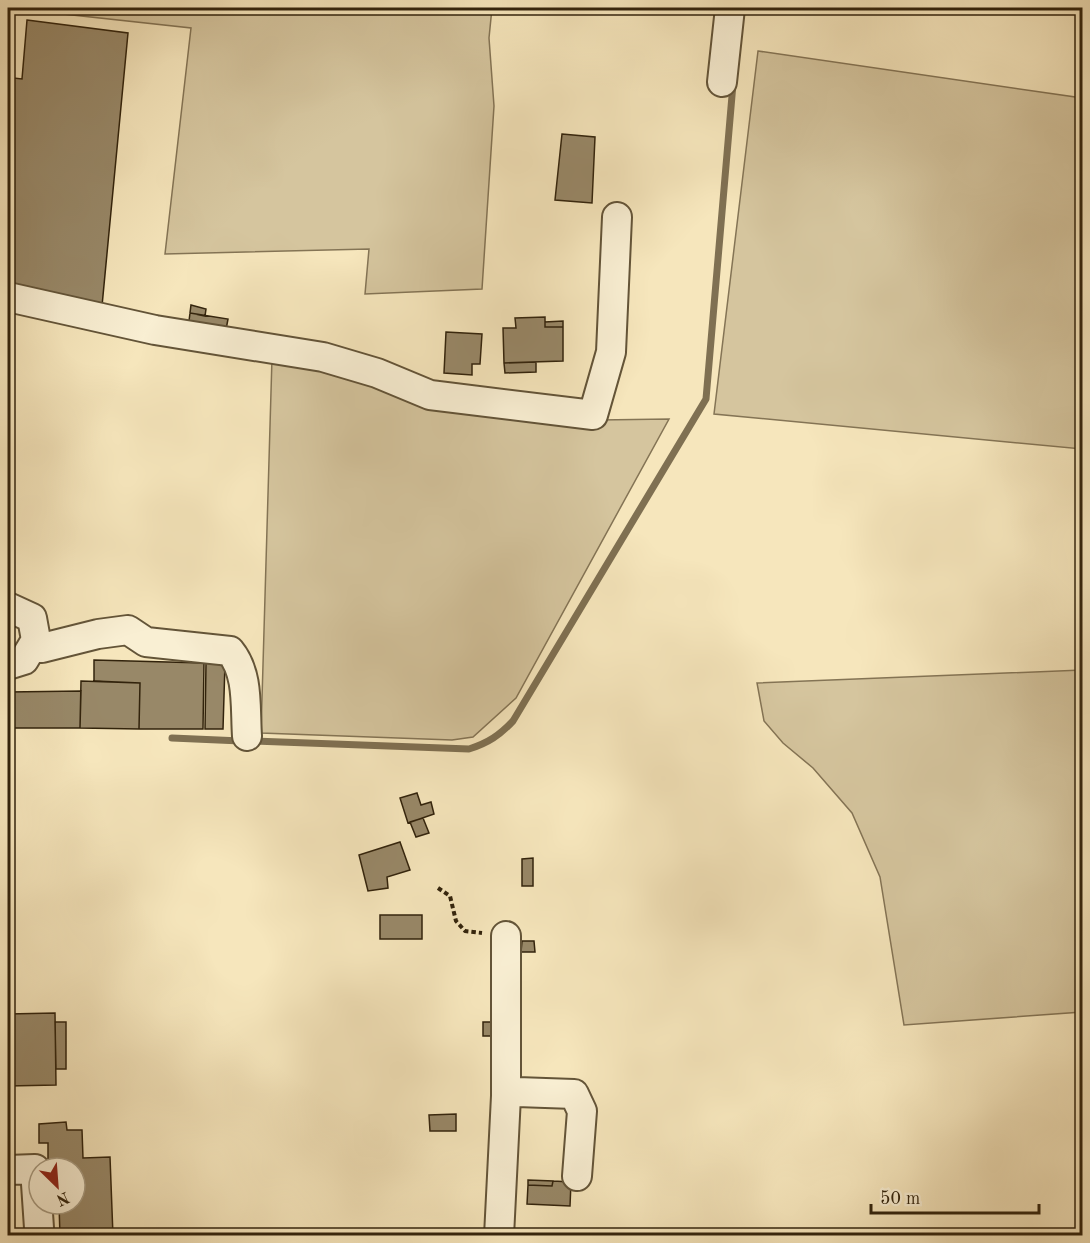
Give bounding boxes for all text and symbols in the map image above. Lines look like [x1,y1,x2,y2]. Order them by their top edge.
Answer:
north arrow [27,1156,87,1216]
scale bar [871,1177,1039,1215]
text: N [53,1188,71,1208]
text: 50 m [880,1190,920,1208]

